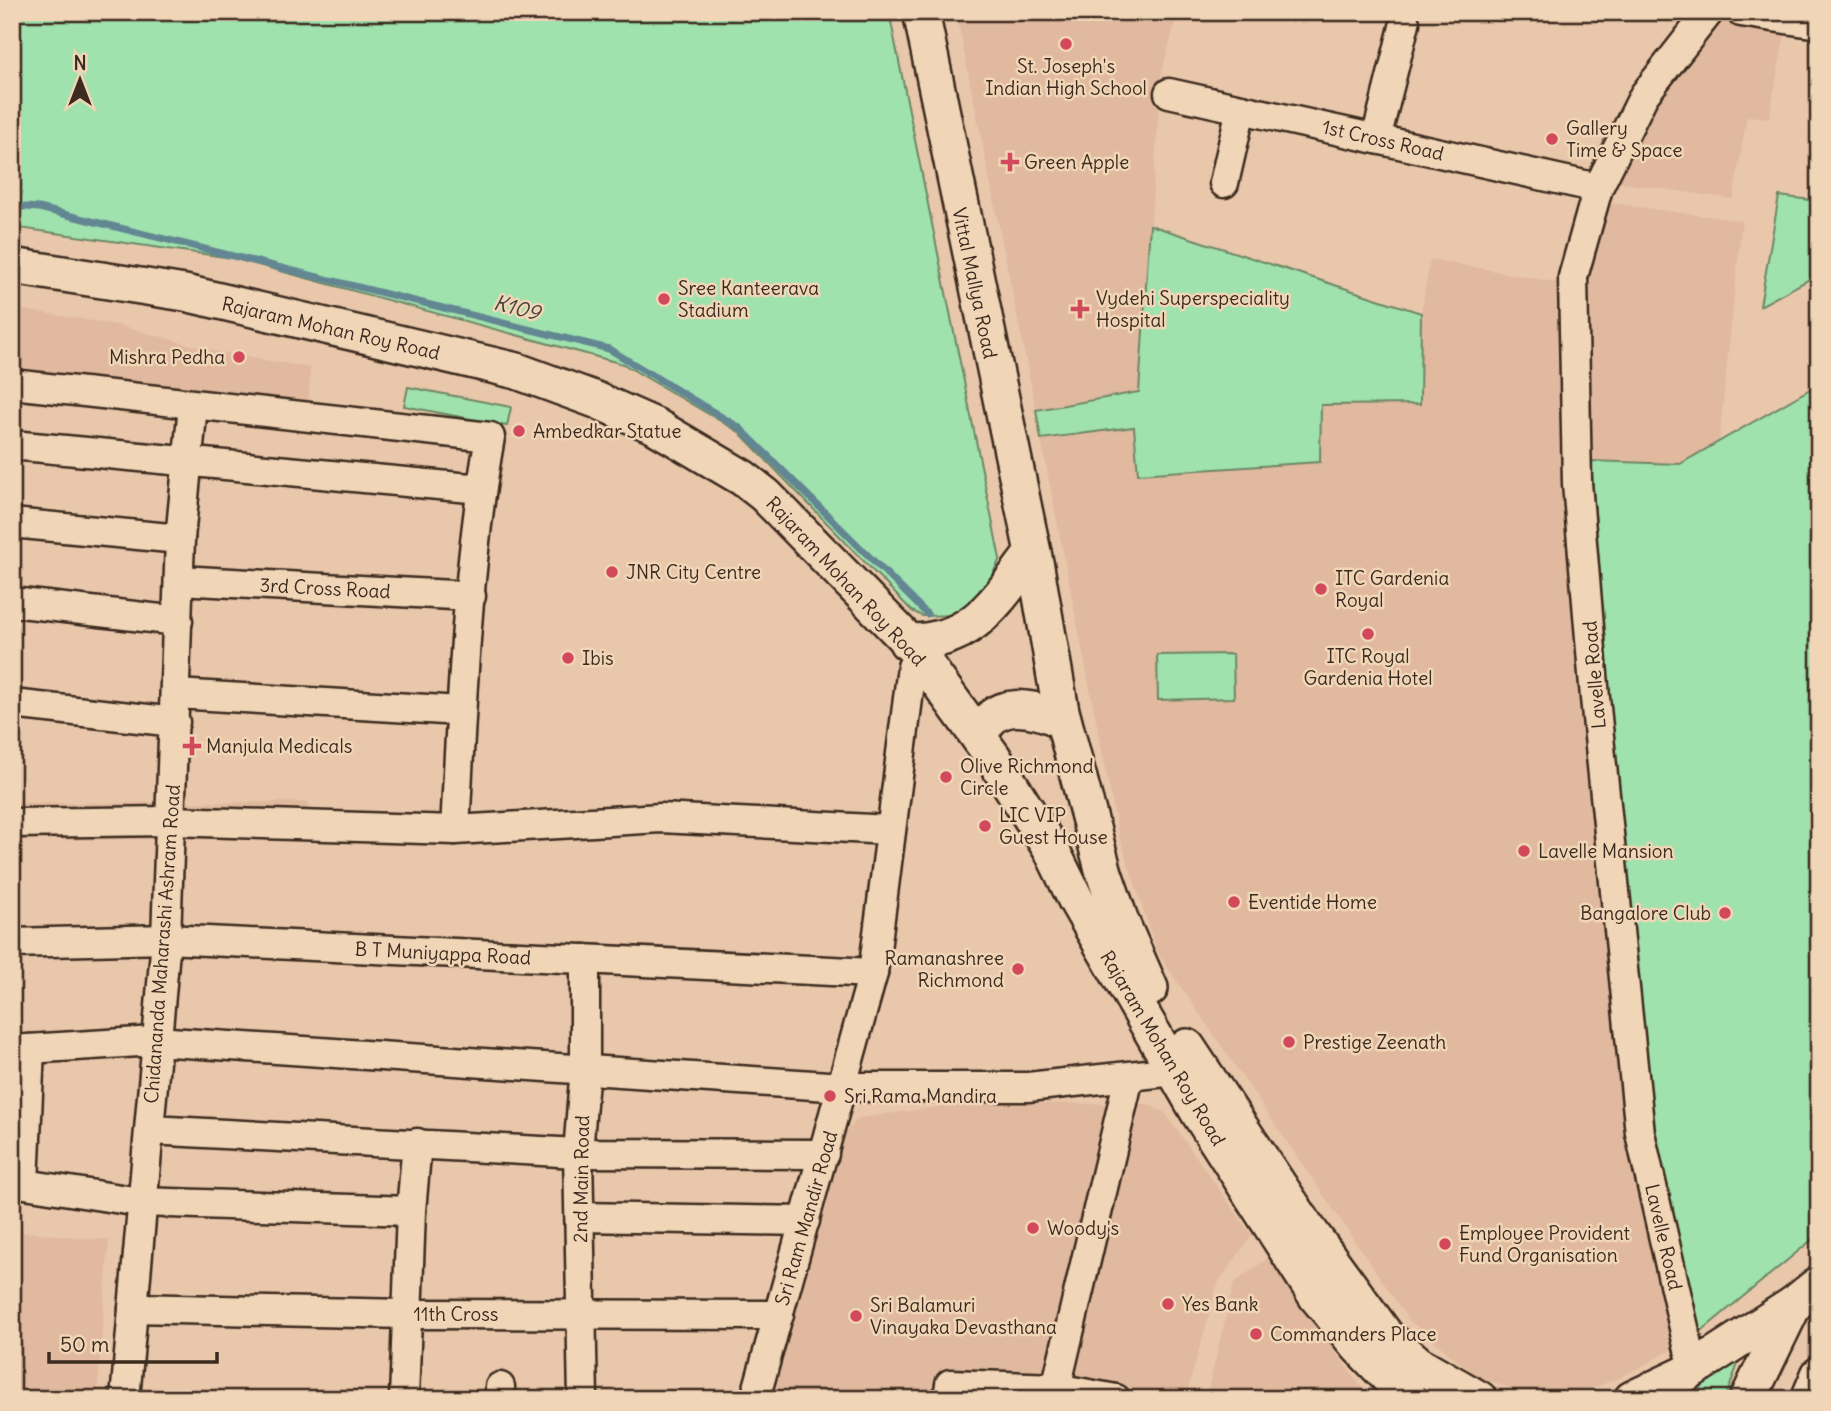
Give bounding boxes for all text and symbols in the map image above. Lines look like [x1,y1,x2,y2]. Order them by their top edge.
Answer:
marker: St. Joseph's Indian High School [1058,36,1074,52]
north arrow [46,46,116,116]
text: N [73,51,87,75]
place label: St. Joseph's Indian High School [985,54,1147,100]
street label: 1st Cross Road [1320,114,1446,166]
place label: Gallery Time & Space [1566,116,1682,162]
marker: Gallery Time & Space [1544,131,1560,147]
place label: Green Apple [1024,150,1129,174]
marker: Green Apple [1002,154,1018,170]
street label: Vittal Mallya Road [947,205,1003,361]
place label: Sree Kanteerava Stadium [678,276,819,322]
place label: Vydehi Superspeciality Hospital [1096,286,1290,332]
water label: K109 [491,289,545,327]
street label: Rajaram Mohan Roy Road [220,291,442,365]
marker: Sree Kanteerava Stadium [656,291,672,307]
marker: Vydehi Superspeciality Hospital [1070,299,1090,319]
place label: Mishra Pedha [109,345,225,369]
marker: Mishra Pedha [231,349,247,365]
place label: Ambedkar Statue [533,419,682,443]
marker: Ambedkar Statue [511,423,527,439]
street label: Rajaram Mohan Roy Road [761,491,931,671]
place label: JNR City Centre [626,560,761,584]
marker: JNR City Centre [604,564,620,580]
place label: ITC Gardenia Royal [1335,566,1449,612]
street label: 3rd Cross Road [259,573,391,603]
marker: ITC Gardenia Royal [1313,581,1329,597]
street label: Lavelle Road [1577,620,1611,730]
marker: ITC Royal Gardenia Hotel [1360,626,1376,642]
place label: ITC Royal Gardenia Hotel [1304,644,1432,690]
place label: Ibis [582,646,614,670]
marker: Ibis [560,650,576,666]
place label: Manjula Medicals [206,734,352,758]
marker: Manjula Medicals [184,738,200,754]
place label: Olive Richmond Circle [960,754,1094,800]
marker: Olive Richmond Circle [938,769,954,785]
street label: Chidananda Maharashi Ashram Road [139,784,185,1104]
place label: LIC VIP Guest House [999,803,1108,849]
marker: LIC VIP Guest House [977,818,993,834]
place label: Lavelle Mansion [1538,839,1674,863]
marker: Lavelle Mansion [1516,843,1532,859]
place label: Eventide Home [1248,890,1377,914]
marker: Eventide Home [1226,894,1242,910]
place label: Bangalore Club [1580,901,1711,925]
marker: Bangalore Club [1717,905,1733,921]
street label: B T Muniyappa Road [354,936,532,970]
place label: Ramanashree Richmond [885,946,1004,992]
street label: Rajaram Mohan Roy Road [1095,946,1231,1150]
marker: Ramanashree Richmond [1010,961,1026,977]
place label: Prestige Zeenath [1303,1030,1446,1054]
marker: Prestige Zeenath [1281,1034,1297,1050]
place label: Sri Rama Mandira [844,1084,997,1108]
marker: Sri Rama Mandira [822,1088,838,1104]
street label: 2nd Main Road [568,1115,594,1243]
street label: Sri Ram Mandir Road [770,1128,842,1308]
street label: Lavelle Road [1640,1182,1688,1292]
place label: Woody's [1047,1216,1119,1240]
marker: Woody's [1025,1220,1041,1236]
place label: Employee Provident Fund Organisation [1459,1221,1630,1267]
marker: Employee Provident Fund Organisation [1437,1236,1453,1252]
place label: Yes Bank [1182,1292,1259,1316]
place label: Sri Balamuri Vinayaka Devasthana [870,1293,1057,1339]
marker: Yes Bank [1160,1296,1176,1312]
street label: 11th Cross [414,1302,498,1326]
marker: Sri Balamuri Vinayaka Devasthana [848,1308,864,1324]
scale bar [49,1320,217,1364]
place label: Commanders Place [1270,1322,1436,1346]
marker: Commanders Place [1248,1326,1264,1342]
text: 50 m [60,1331,109,1358]

